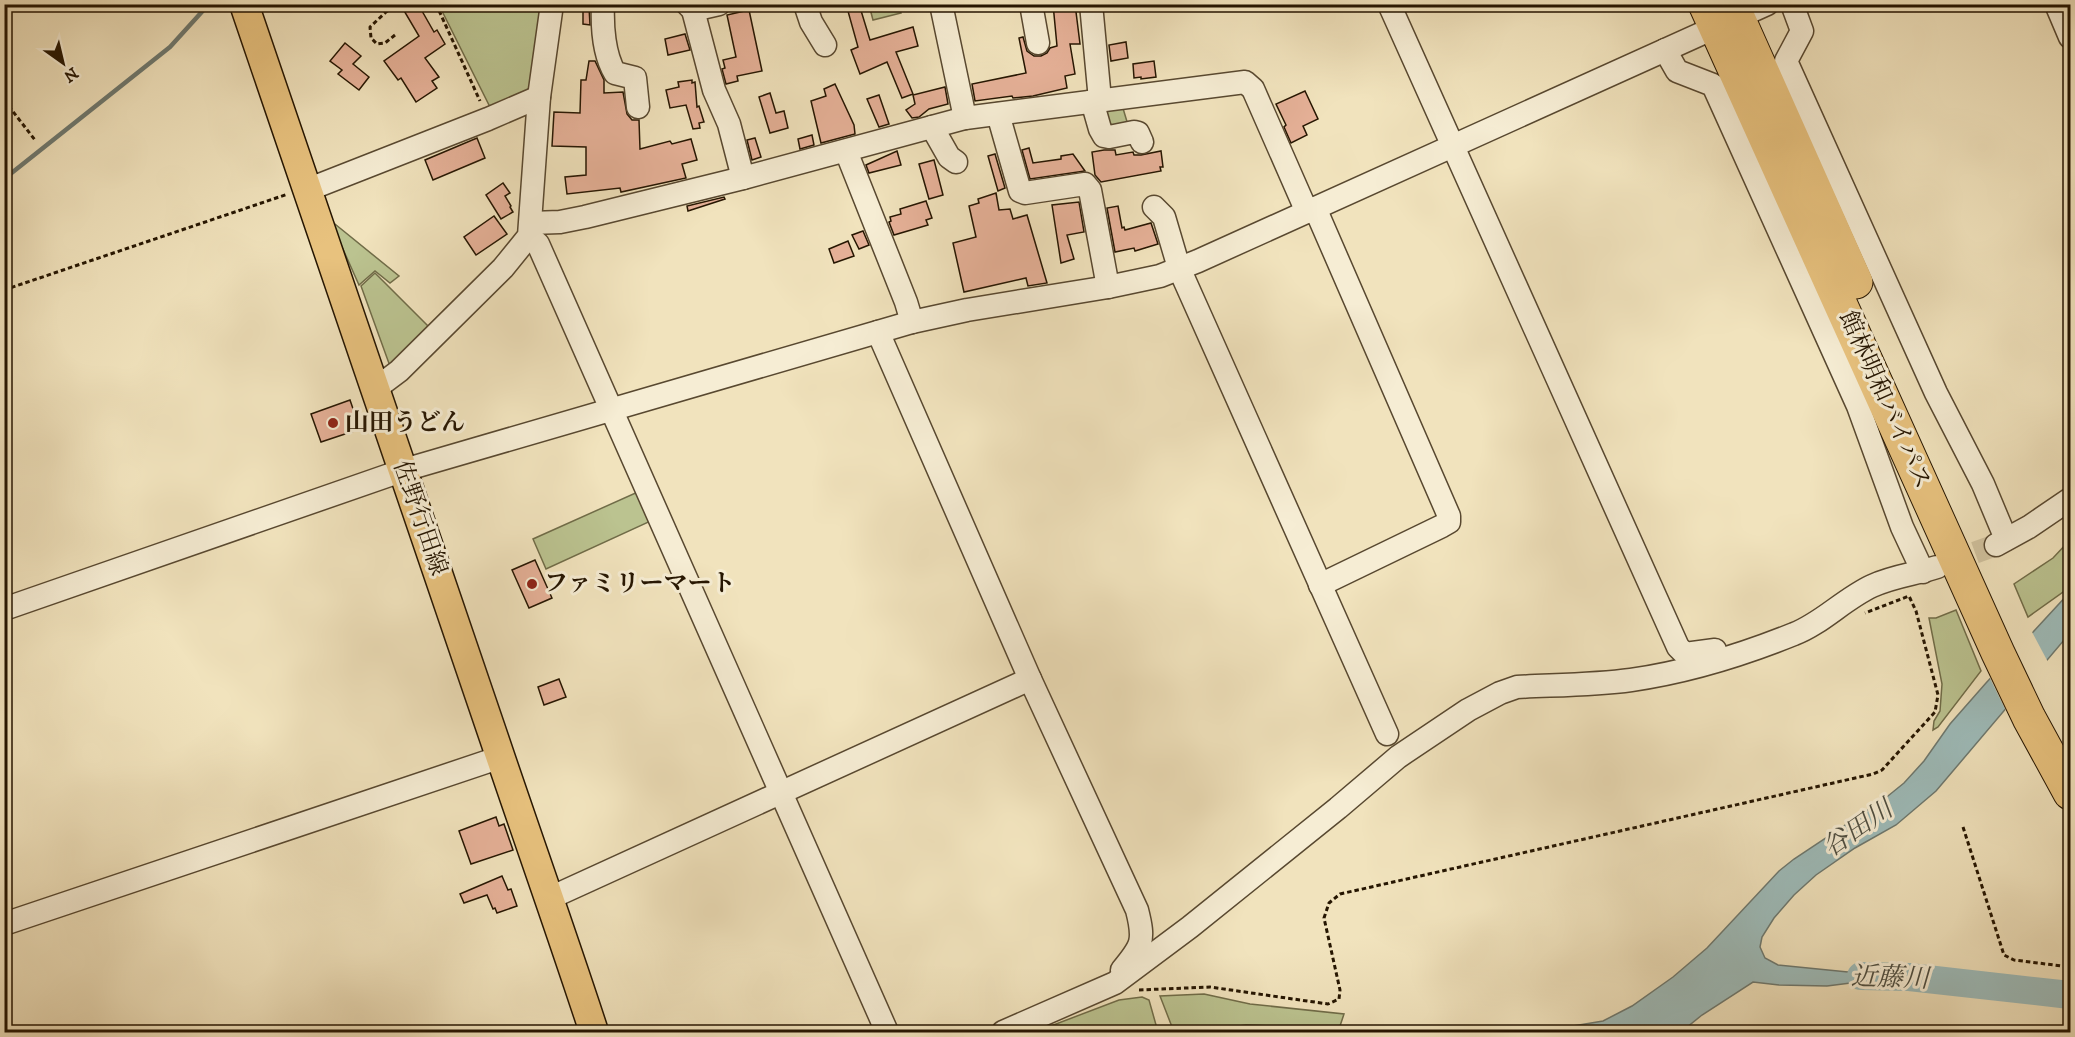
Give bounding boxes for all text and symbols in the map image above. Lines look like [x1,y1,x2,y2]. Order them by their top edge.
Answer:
north arrow [33,33,93,93]
text: N [60,63,82,87]
street label: 館林明和バイパス [1832,306,1938,494]
place label: 山田うどん [345,408,465,438]
marker: 山田うどん [326,416,340,430]
street label: 佐野行田線 [386,456,454,580]
place label: ファミリーマート [544,569,736,599]
marker: ファミリーマート [525,577,539,591]
water label: 谷田川 [1817,791,1902,865]
water label: 近藤川 [1850,960,1933,996]

